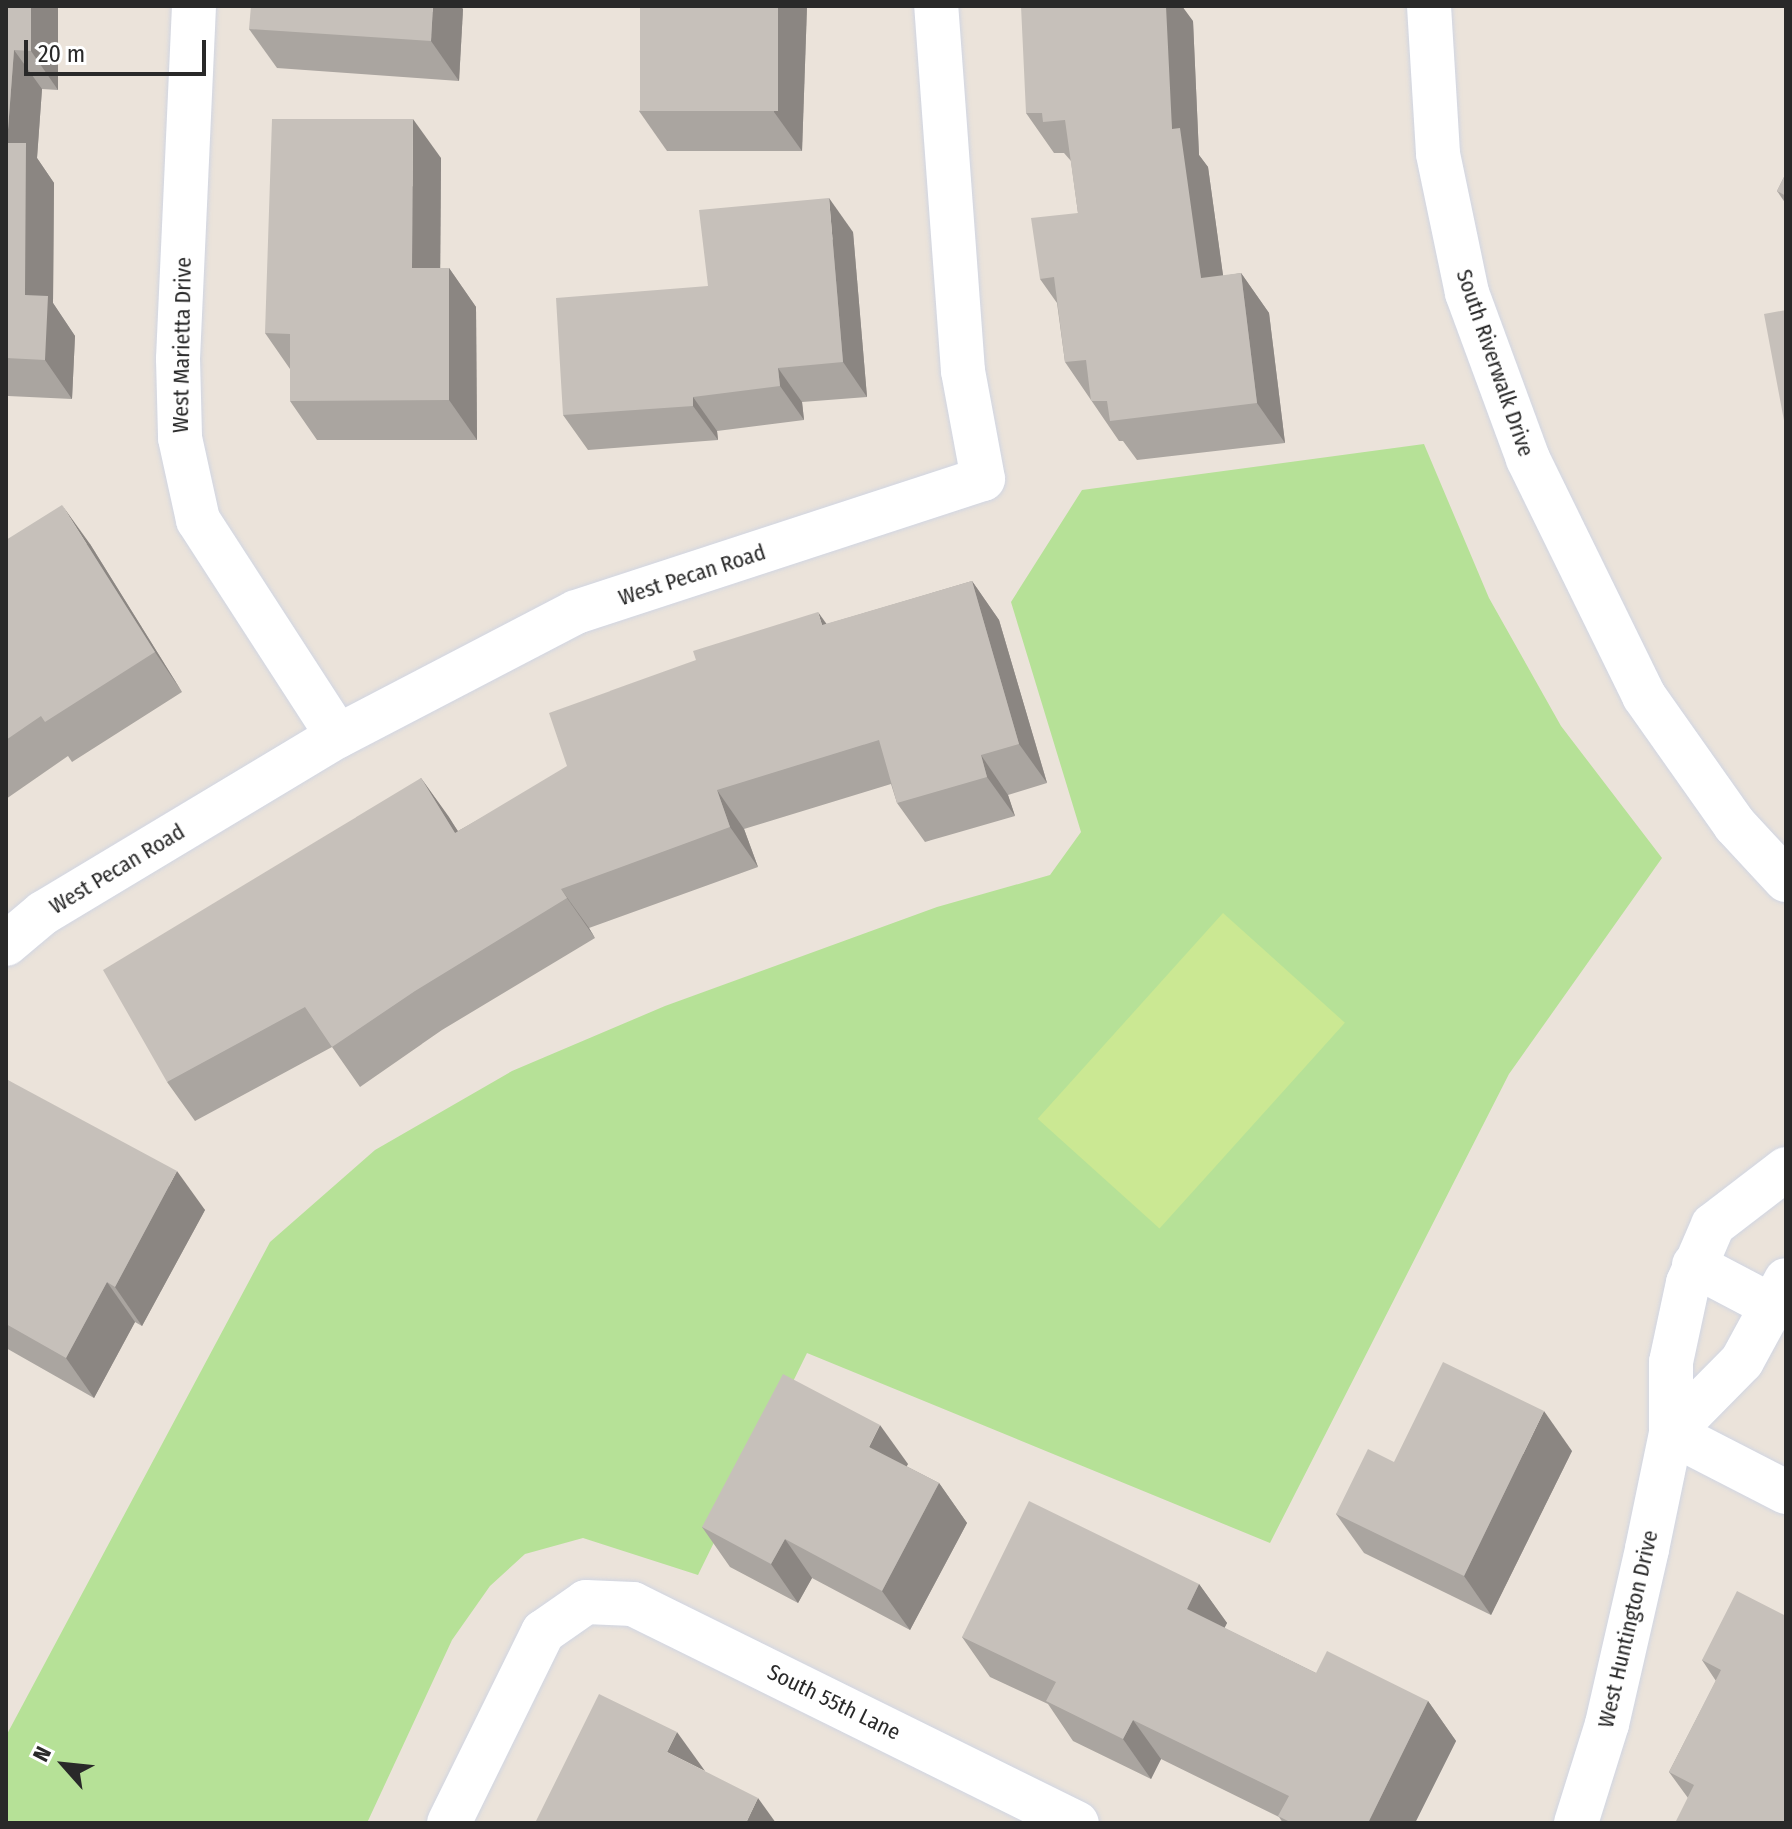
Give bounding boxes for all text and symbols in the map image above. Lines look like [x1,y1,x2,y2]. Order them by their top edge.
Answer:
scale bar [28,24,210,74]
text: 20 m [38,40,85,68]
street label: West Marietta Drive [167,257,197,433]
street label: South Riverwalk Drive [1451,266,1539,460]
street label: West Pecan Road [615,539,769,611]
street label: West Pecan Road [45,818,189,920]
street label: West Huntington Drive [1592,1528,1664,1730]
street label: South 55th Lane [763,1658,905,1746]
north arrow [24,1725,104,1805]
text: N [27,1742,57,1766]

